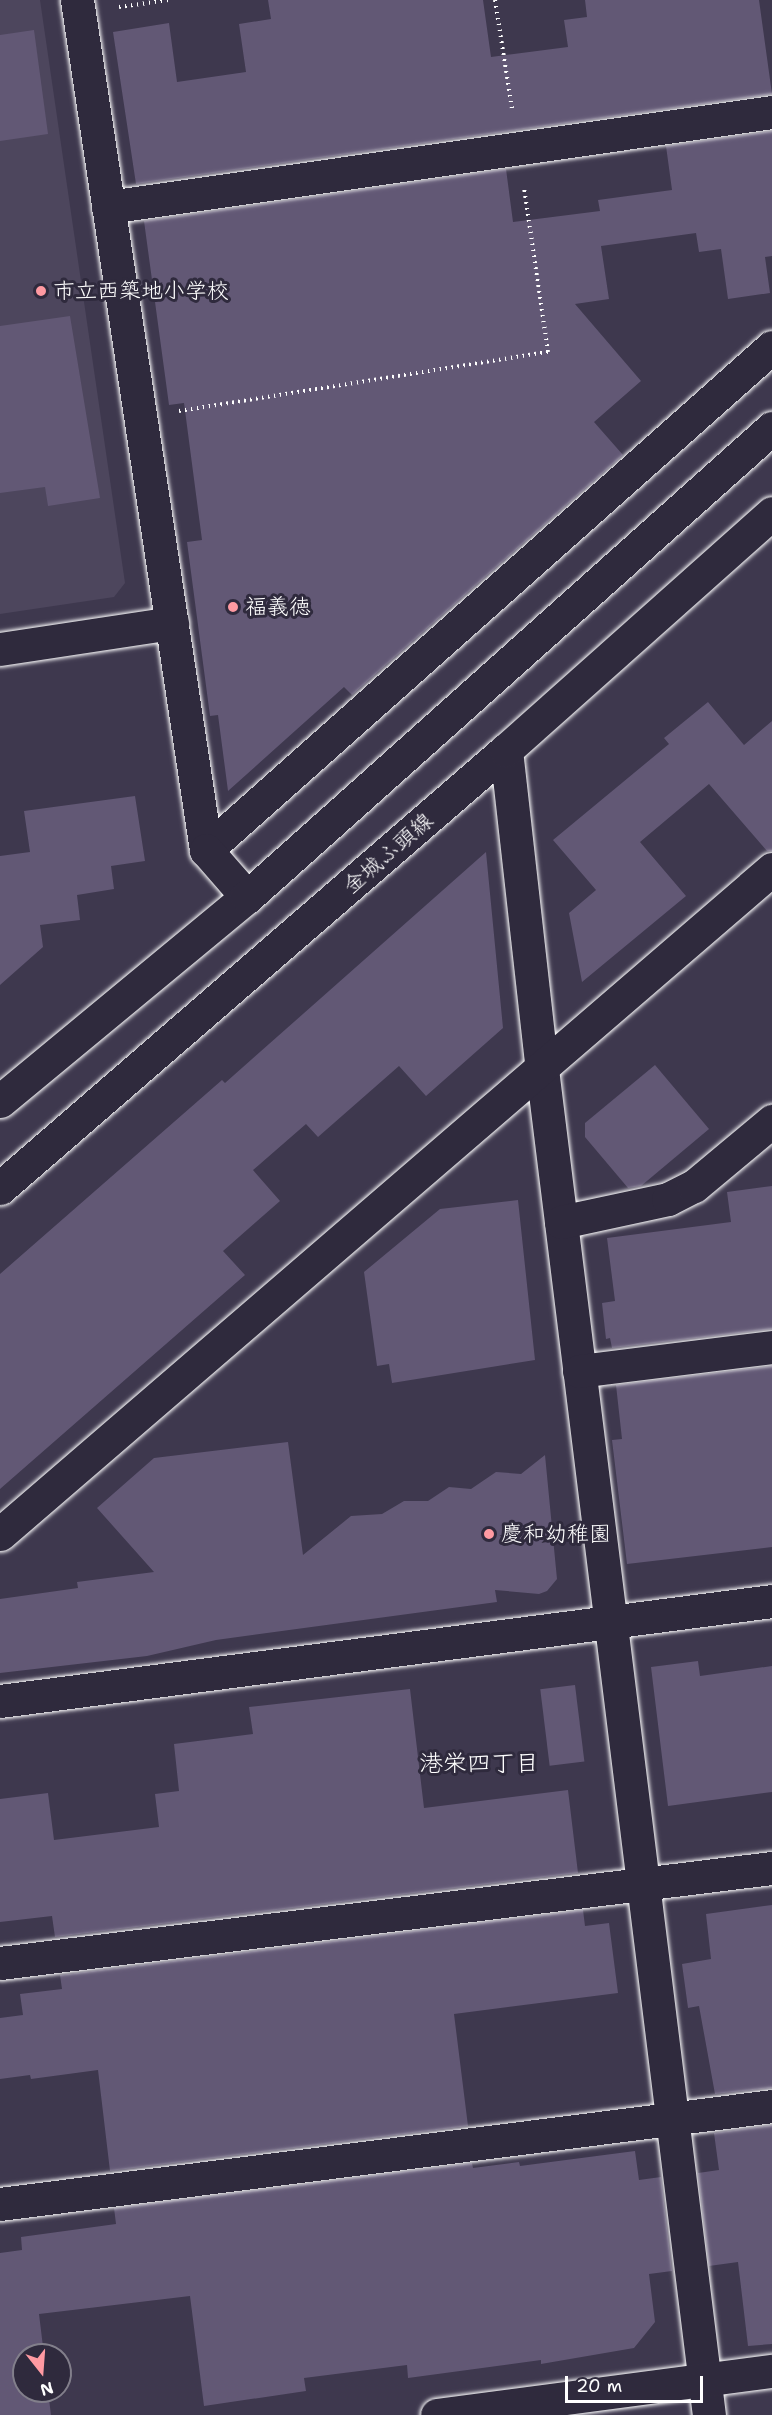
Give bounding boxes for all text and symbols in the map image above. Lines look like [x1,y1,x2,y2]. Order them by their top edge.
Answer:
place label: 市立西築地小学校 [53,278,229,304]
marker: 市立西築地小学校 [34,284,48,298]
place label: 福義徳 [245,594,311,620]
marker: 福義徳 [226,600,240,614]
street label: 金城ふ頭線 [338,807,438,899]
place label: 慶和幼稚園 [501,1521,611,1547]
marker: 慶和幼稚園 [482,1527,496,1541]
district label: 港栄四丁目 [419,1750,539,1778]
north arrow [12,2343,72,2403]
scale bar [568,2364,706,2402]
text: 20 m [576,2374,622,2398]
text: N [38,2377,56,2401]

